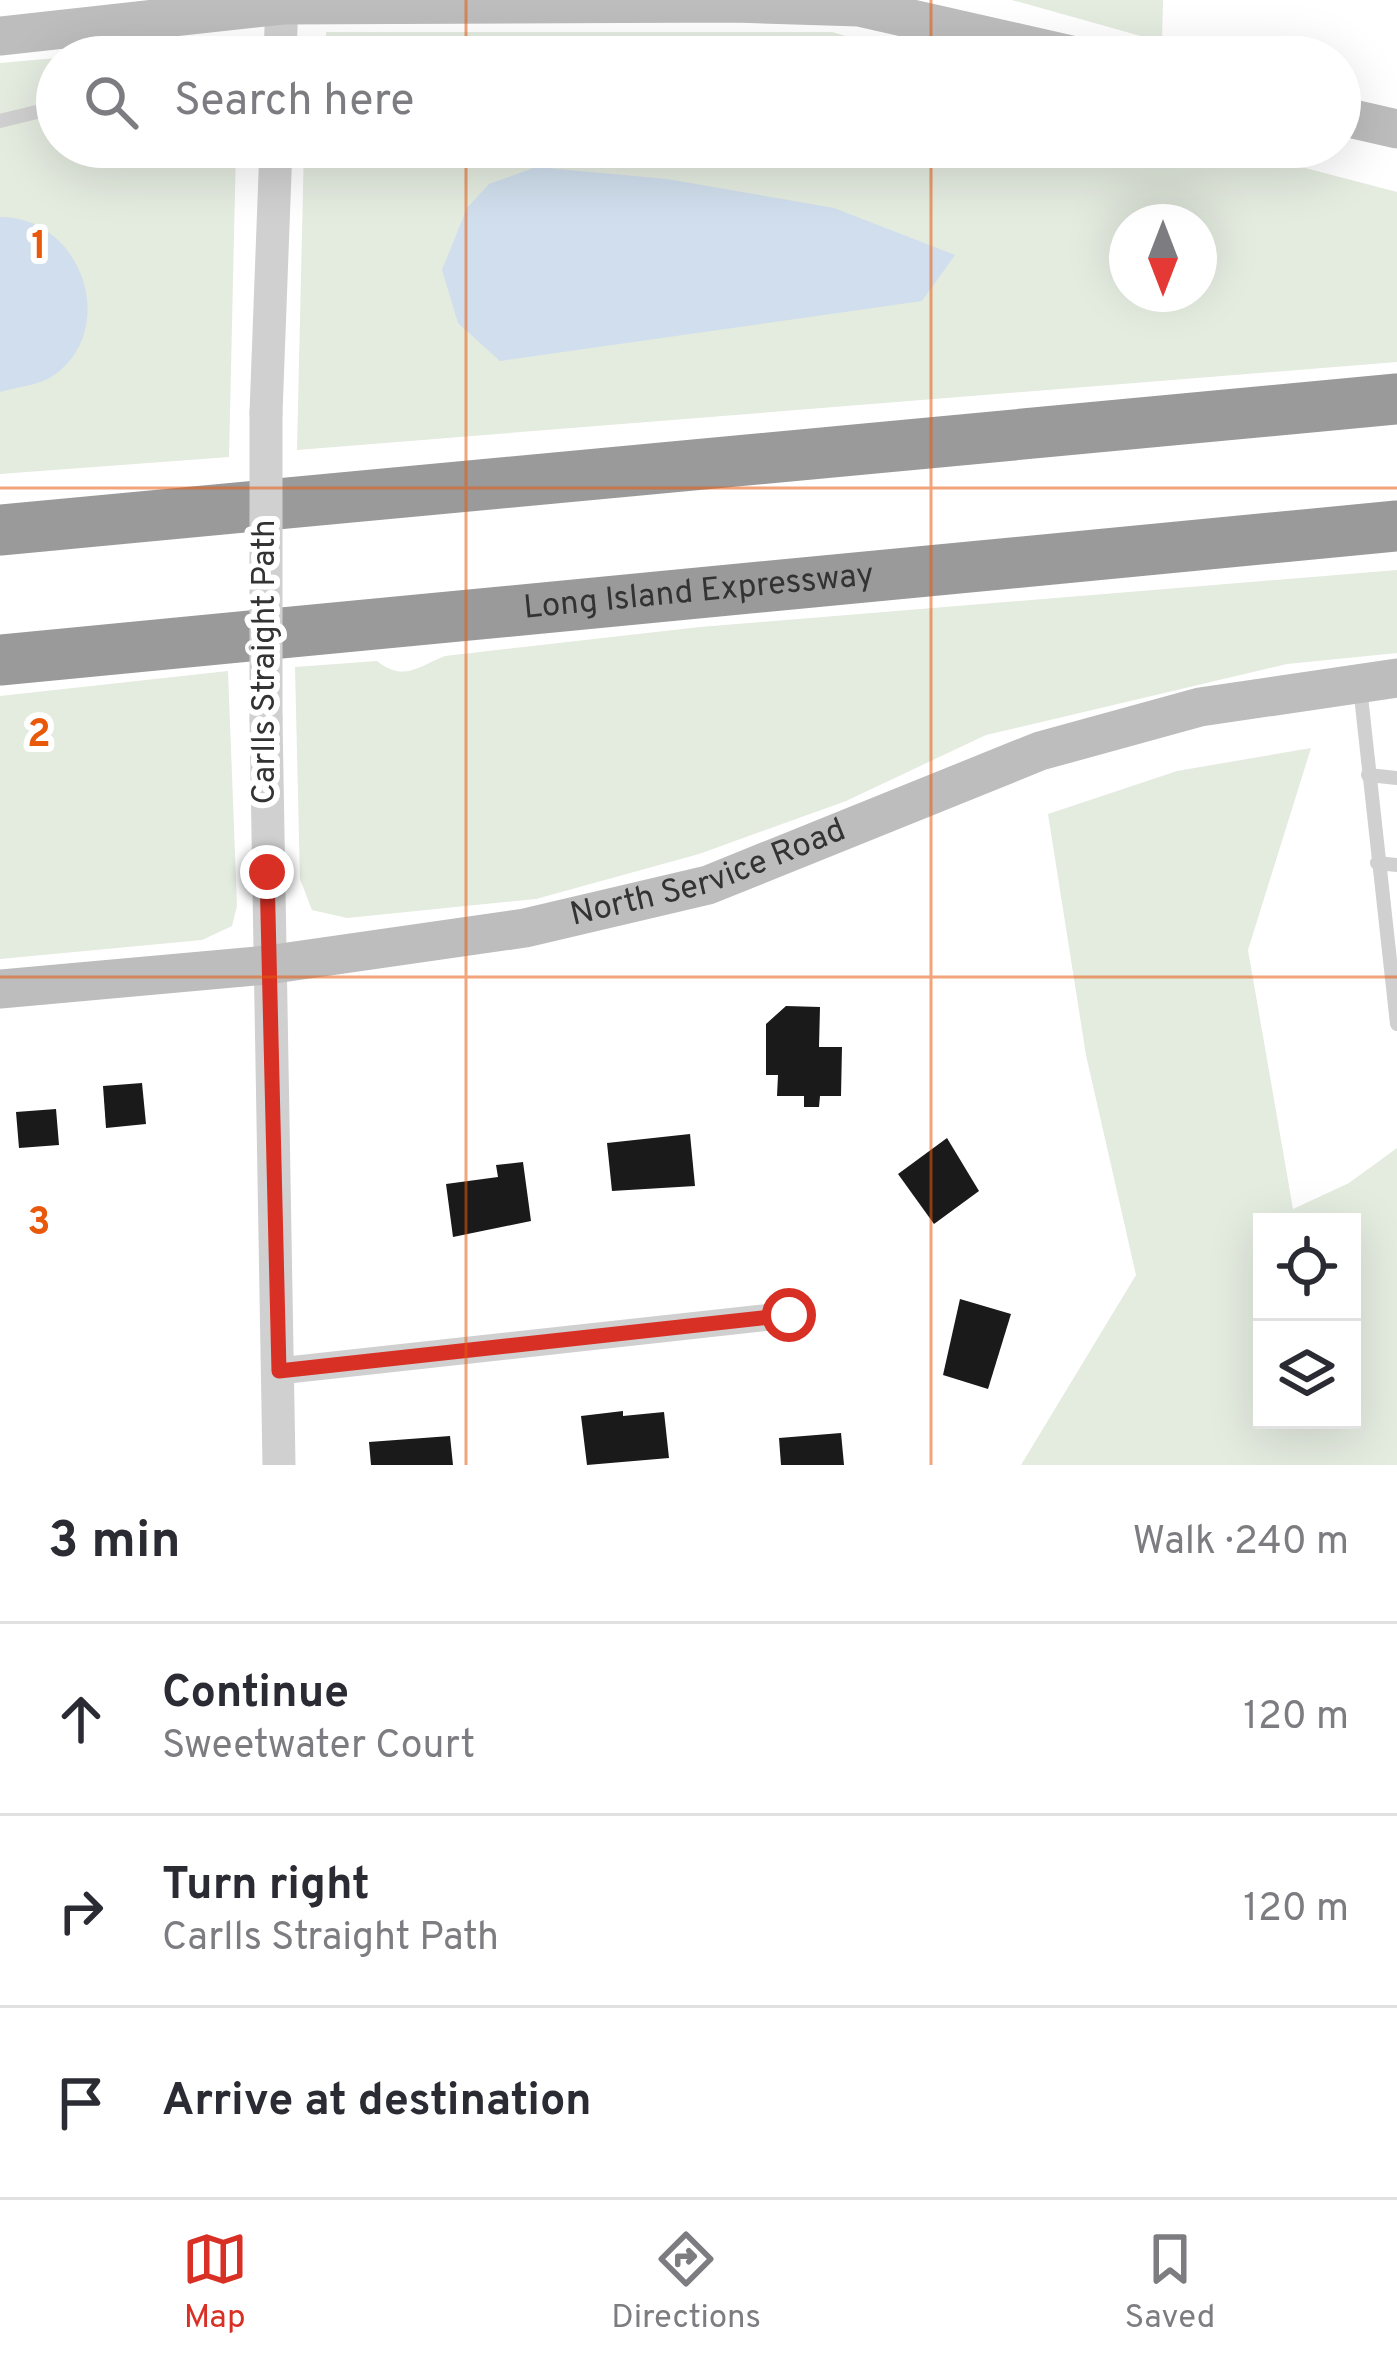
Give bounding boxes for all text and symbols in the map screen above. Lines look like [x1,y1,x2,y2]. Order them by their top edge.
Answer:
search box [36,36,1361,168]
icon: search [78,69,144,135]
text: Search here [174,74,414,131]
north arrow [1109,204,1217,312]
text: 1 [31,224,47,273]
street label: Carlls Straight Path [245,519,287,805]
street label: Long Island Expressway [522,555,876,631]
text: 2 [27,712,51,761]
street label: North Service Road [566,810,852,938]
route end [240,845,294,899]
text: 3 [27,1200,51,1249]
map controls [1253,1213,1361,1429]
button: locate [1253,1213,1361,1321]
route start [762,1288,816,1342]
button: layers [1253,1321,1361,1429]
text: 3 min [48,1511,181,1576]
text: Walk · 240 m [1133,1519,1349,1568]
text: Continue [162,1666,349,1723]
icon: ahead [48,1686,114,1752]
text: 120 m [1243,1694,1349,1743]
text: Sweetwater Court [162,1723,475,1772]
text: Turn right [162,1858,370,1915]
icon: right [48,1878,114,1944]
text: 120 m [1243,1886,1349,1935]
text: Carlls Straight Path [162,1915,499,1964]
icon: arrive [48,2070,114,2136]
text: Arrive at destination [162,2074,592,2131]
tab: Map [182,2226,248,2340]
tab: Directions [611,2226,761,2340]
tab: Saved [1125,2226,1215,2340]

